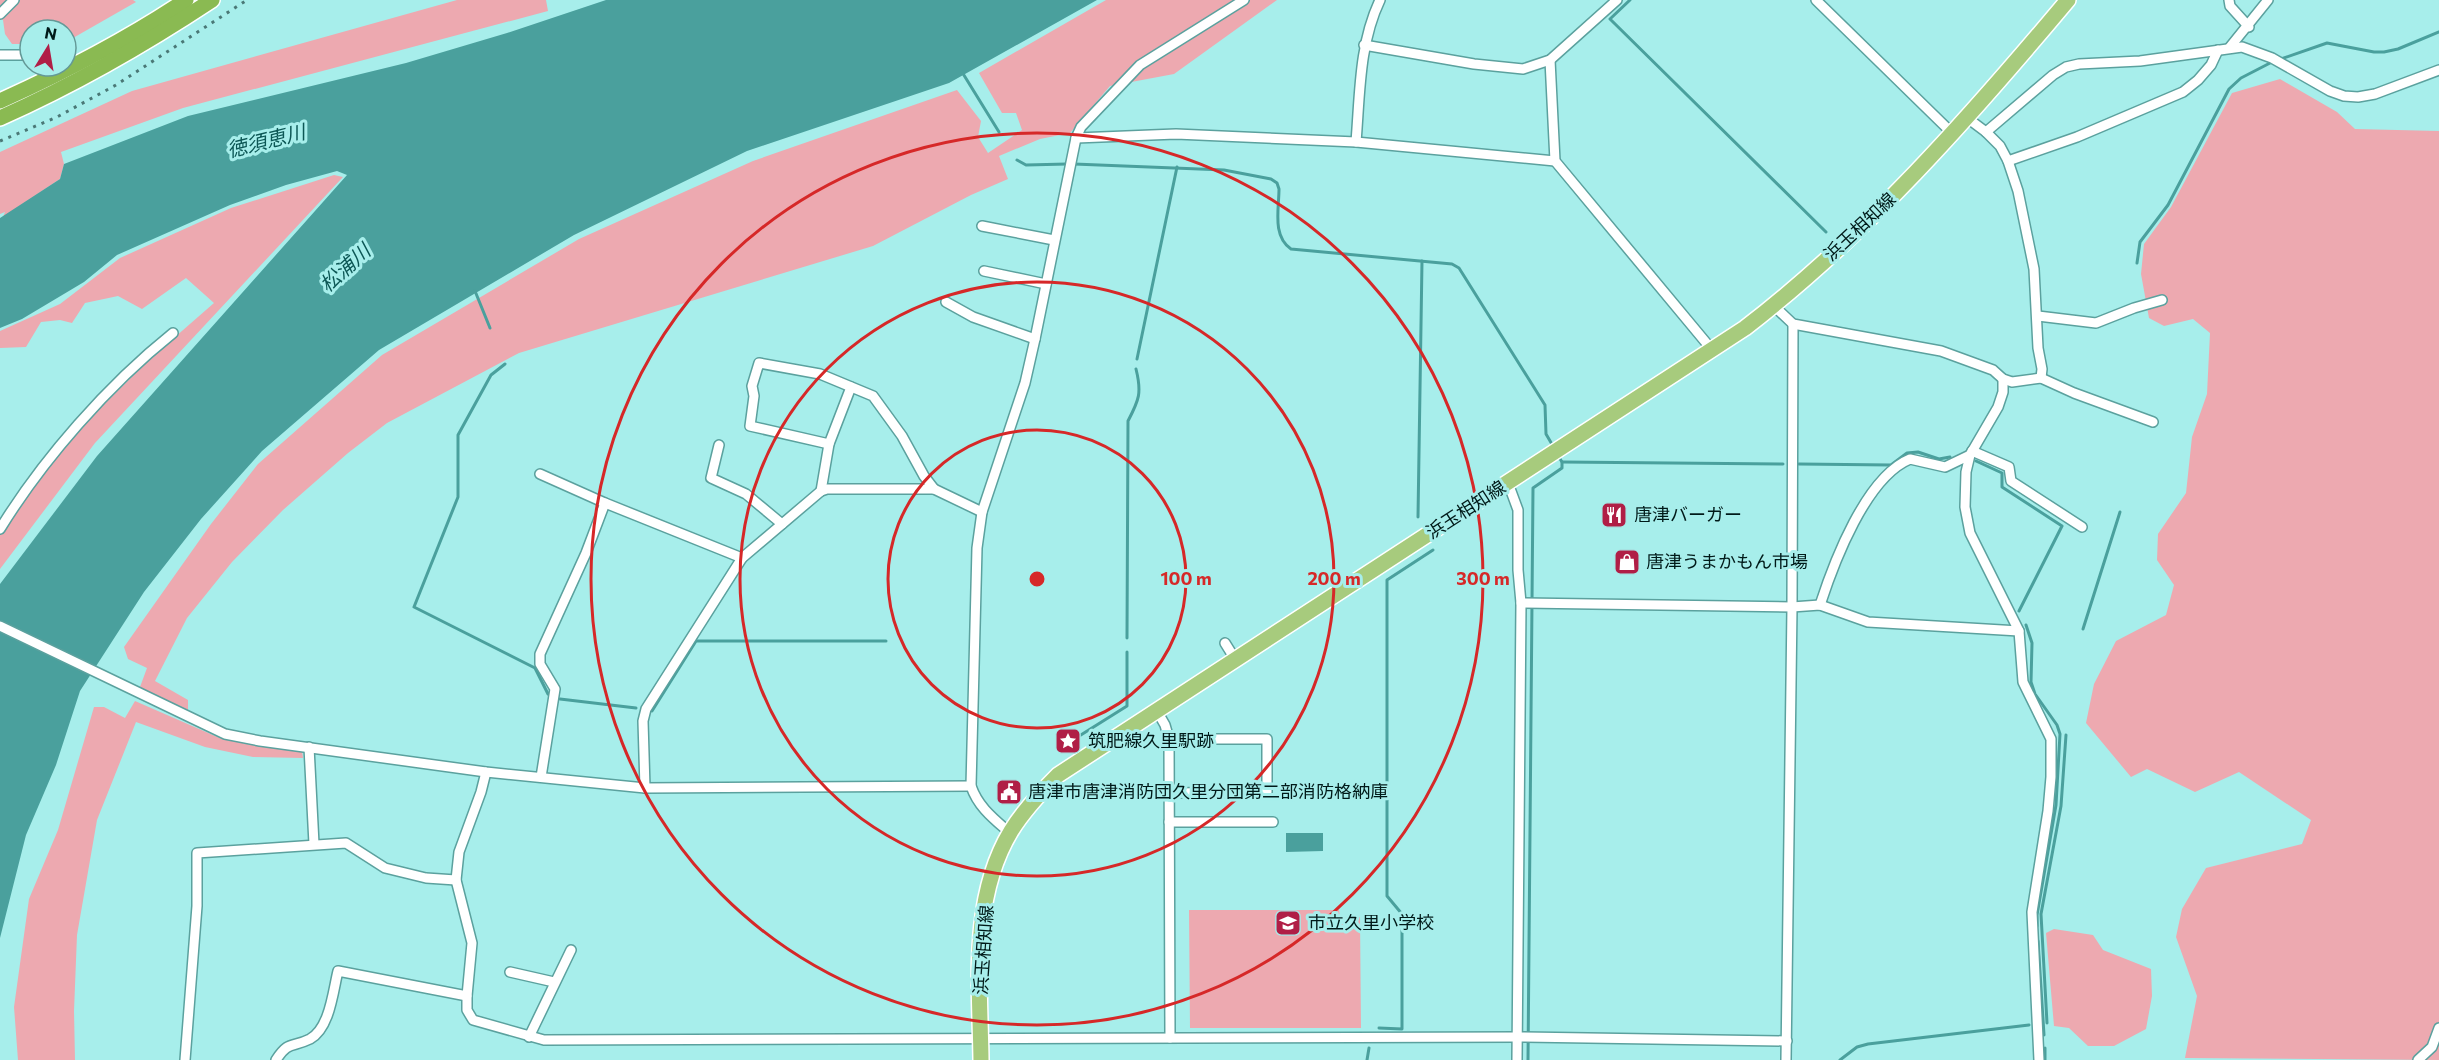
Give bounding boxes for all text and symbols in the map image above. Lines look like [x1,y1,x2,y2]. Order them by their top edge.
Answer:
north arrow [18,18,78,78]
text: N [43,22,59,43]
water label: 徳須恵川 [224,118,309,161]
street label: 浜玉相知線 [1819,188,1900,265]
water label: 松浦川 [314,237,376,296]
street label: 浜玉相知線 [1422,475,1509,543]
restaurant icon: 唐津バーガー [1599,500,1629,530]
place label: 唐津バーガー [1634,503,1742,525]
shop icon: 唐津うまかもん市場 [1612,547,1642,577]
place label: 唐津うまかもん市場 [1646,550,1808,572]
text: 100 m [1160,567,1212,589]
text: 200 m [1307,567,1361,589]
text: 300 m [1456,567,1510,589]
centre of rings [1027,569,1047,589]
place icon: 筑肥線久里駅跡 [1053,726,1083,756]
place label: 筑肥線久里駅跡 [1088,729,1214,751]
public building icon: 唐津市唐津消防団久里分団第二部消防格納庫 [994,777,1024,807]
place label: 唐津市唐津消防団久里分団第二部消防格納庫 [1028,780,1388,802]
street label: 浜玉相知線 [969,904,997,996]
school or university icon: 市立久里小学校 [1273,908,1303,938]
place label: 市立久里小学校 [1308,911,1434,933]

